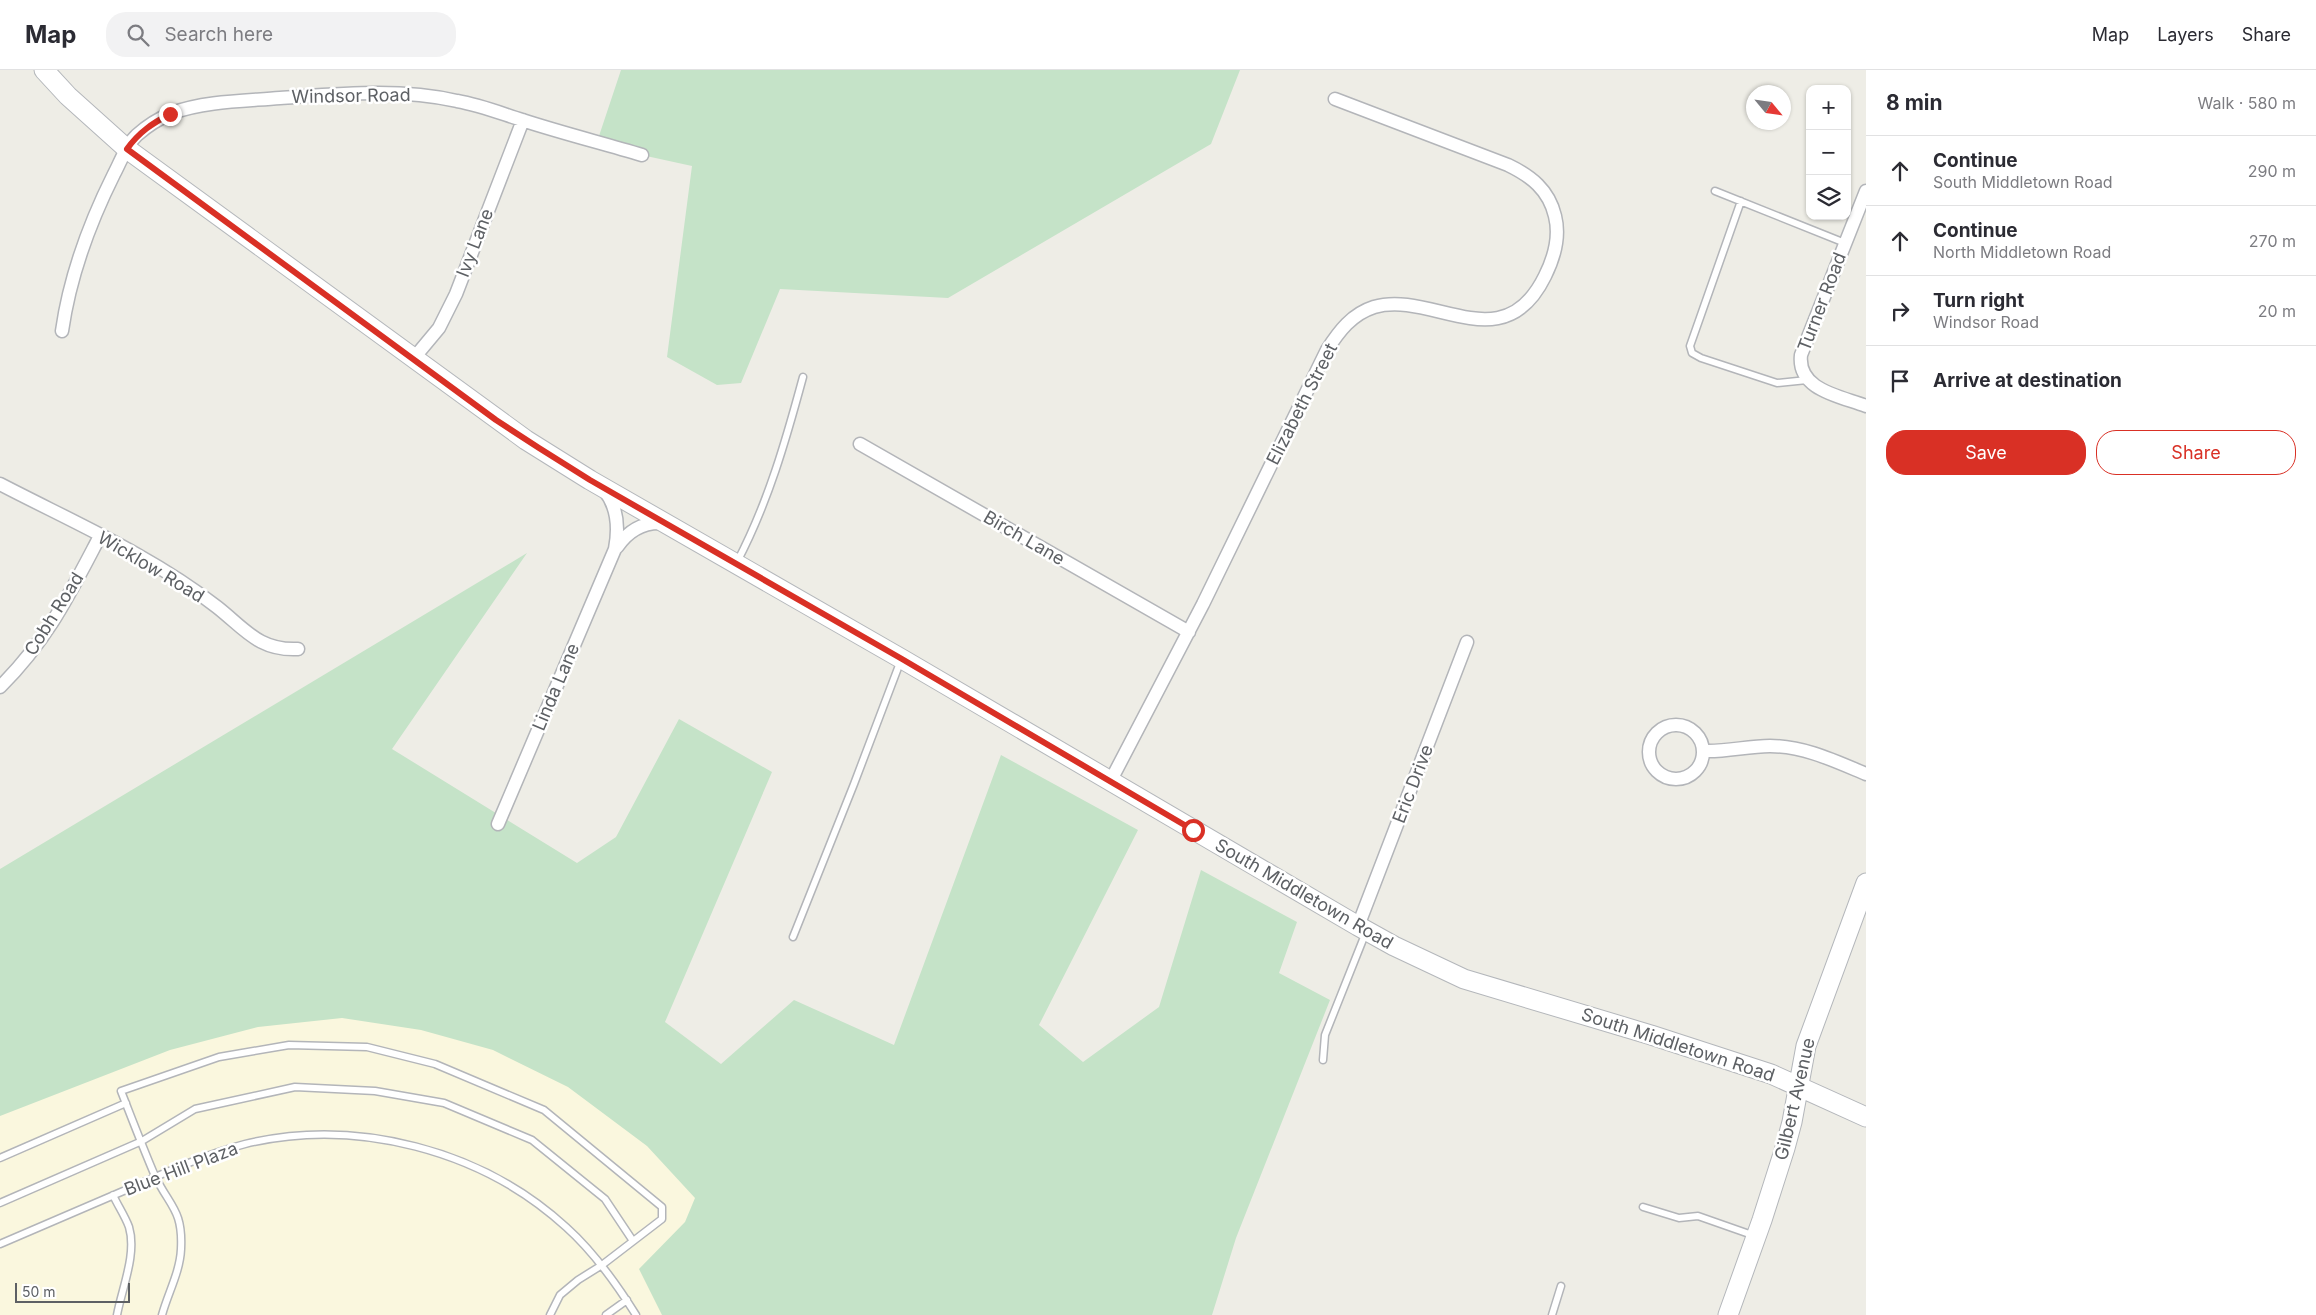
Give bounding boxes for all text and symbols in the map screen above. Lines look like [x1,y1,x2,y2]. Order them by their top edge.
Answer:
search box [106,12,456,57]
text: Map [25,20,76,49]
icon: search [124,21,152,49]
text: Search here [164,23,273,46]
text: Map [2092,24,2129,45]
text: Layers [2157,24,2214,45]
text: Share [2242,24,2291,45]
street label: Windsor Road [291,84,411,107]
north arrow [1746,85,1791,130]
map controls [1806,85,1851,220]
button: + [1806,85,1851,130]
text: 8 min [1886,90,1943,115]
text: Walk · 580 m [2198,93,2296,113]
route end [159,103,182,126]
button: − [1806,130,1851,175]
text: Continue [1933,149,2018,172]
icon: ahead [1886,157,1914,185]
text: 290 m [2248,161,2296,181]
text: South Middletown Road [1933,172,2113,192]
button: layers [1806,175,1851,220]
street label: Ivy Lane [452,206,497,280]
text: Continue [1933,219,2018,242]
icon: ahead [1886,227,1914,255]
text: 270 m [2249,231,2296,251]
text: North Middletown Road [1933,242,2111,262]
street label: Turner Road [1793,249,1850,354]
text: Turn right [1933,289,2024,312]
icon: right [1886,297,1914,325]
text: 20 m [2258,301,2296,321]
text: Windsor Road [1933,312,2039,332]
street label: Elizabeth Street [1262,339,1341,468]
icon: arrive [1886,367,1914,395]
text: Arrive at destination [1933,369,2122,392]
button: Save [1886,430,2086,475]
button: Share [2096,430,2296,475]
street label: Birch Lane [980,506,1068,569]
street label: Wicklow Road [94,527,208,607]
street label: Cobh Road [20,568,87,659]
street label: Linda Lane [528,640,583,734]
street label: Eric Drive [1388,742,1437,826]
route start [1182,819,1205,842]
street label: South Middletown Road [1211,834,1397,953]
street label: South Middletown Road [1579,1003,1778,1086]
street label: Gilbert Avenue [1770,1036,1819,1162]
street label: Blue Hill Plaza [121,1137,241,1200]
scale bar [15,1280,130,1303]
text: 50 m [22,1283,56,1300]

